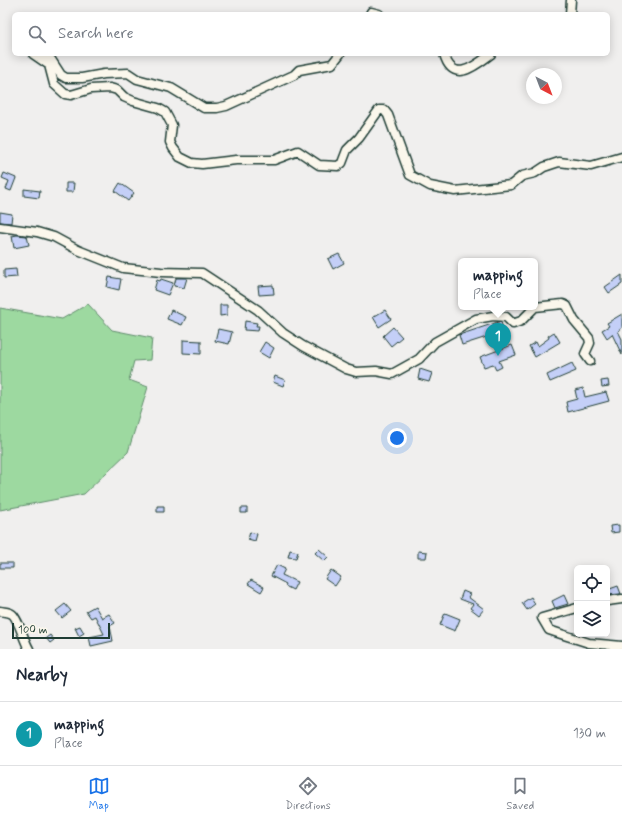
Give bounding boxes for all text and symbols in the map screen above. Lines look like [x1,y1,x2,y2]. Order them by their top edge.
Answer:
search box [12,12,610,56]
icon: search [26,23,48,45]
text: Search here [58,24,134,44]
north arrow [526,68,562,104]
popup [458,258,538,310]
text: mapping [473,266,523,286]
text: Place [473,286,502,303]
pin: 1 [485,323,511,356]
your location [387,428,407,448]
map controls [574,565,610,637]
button: locate [574,565,610,601]
button: layers [574,601,610,637]
scale bar [12,621,110,640]
text: 100 m [18,623,48,637]
text: Nearby [16,664,68,686]
text: mapping [54,715,104,735]
text: 1 [26,725,32,742]
text: 130 m [573,725,606,742]
text: Place [54,735,83,752]
tab: Map [88,775,110,813]
tab: Directions [285,775,331,813]
tab: Saved [506,775,534,813]

